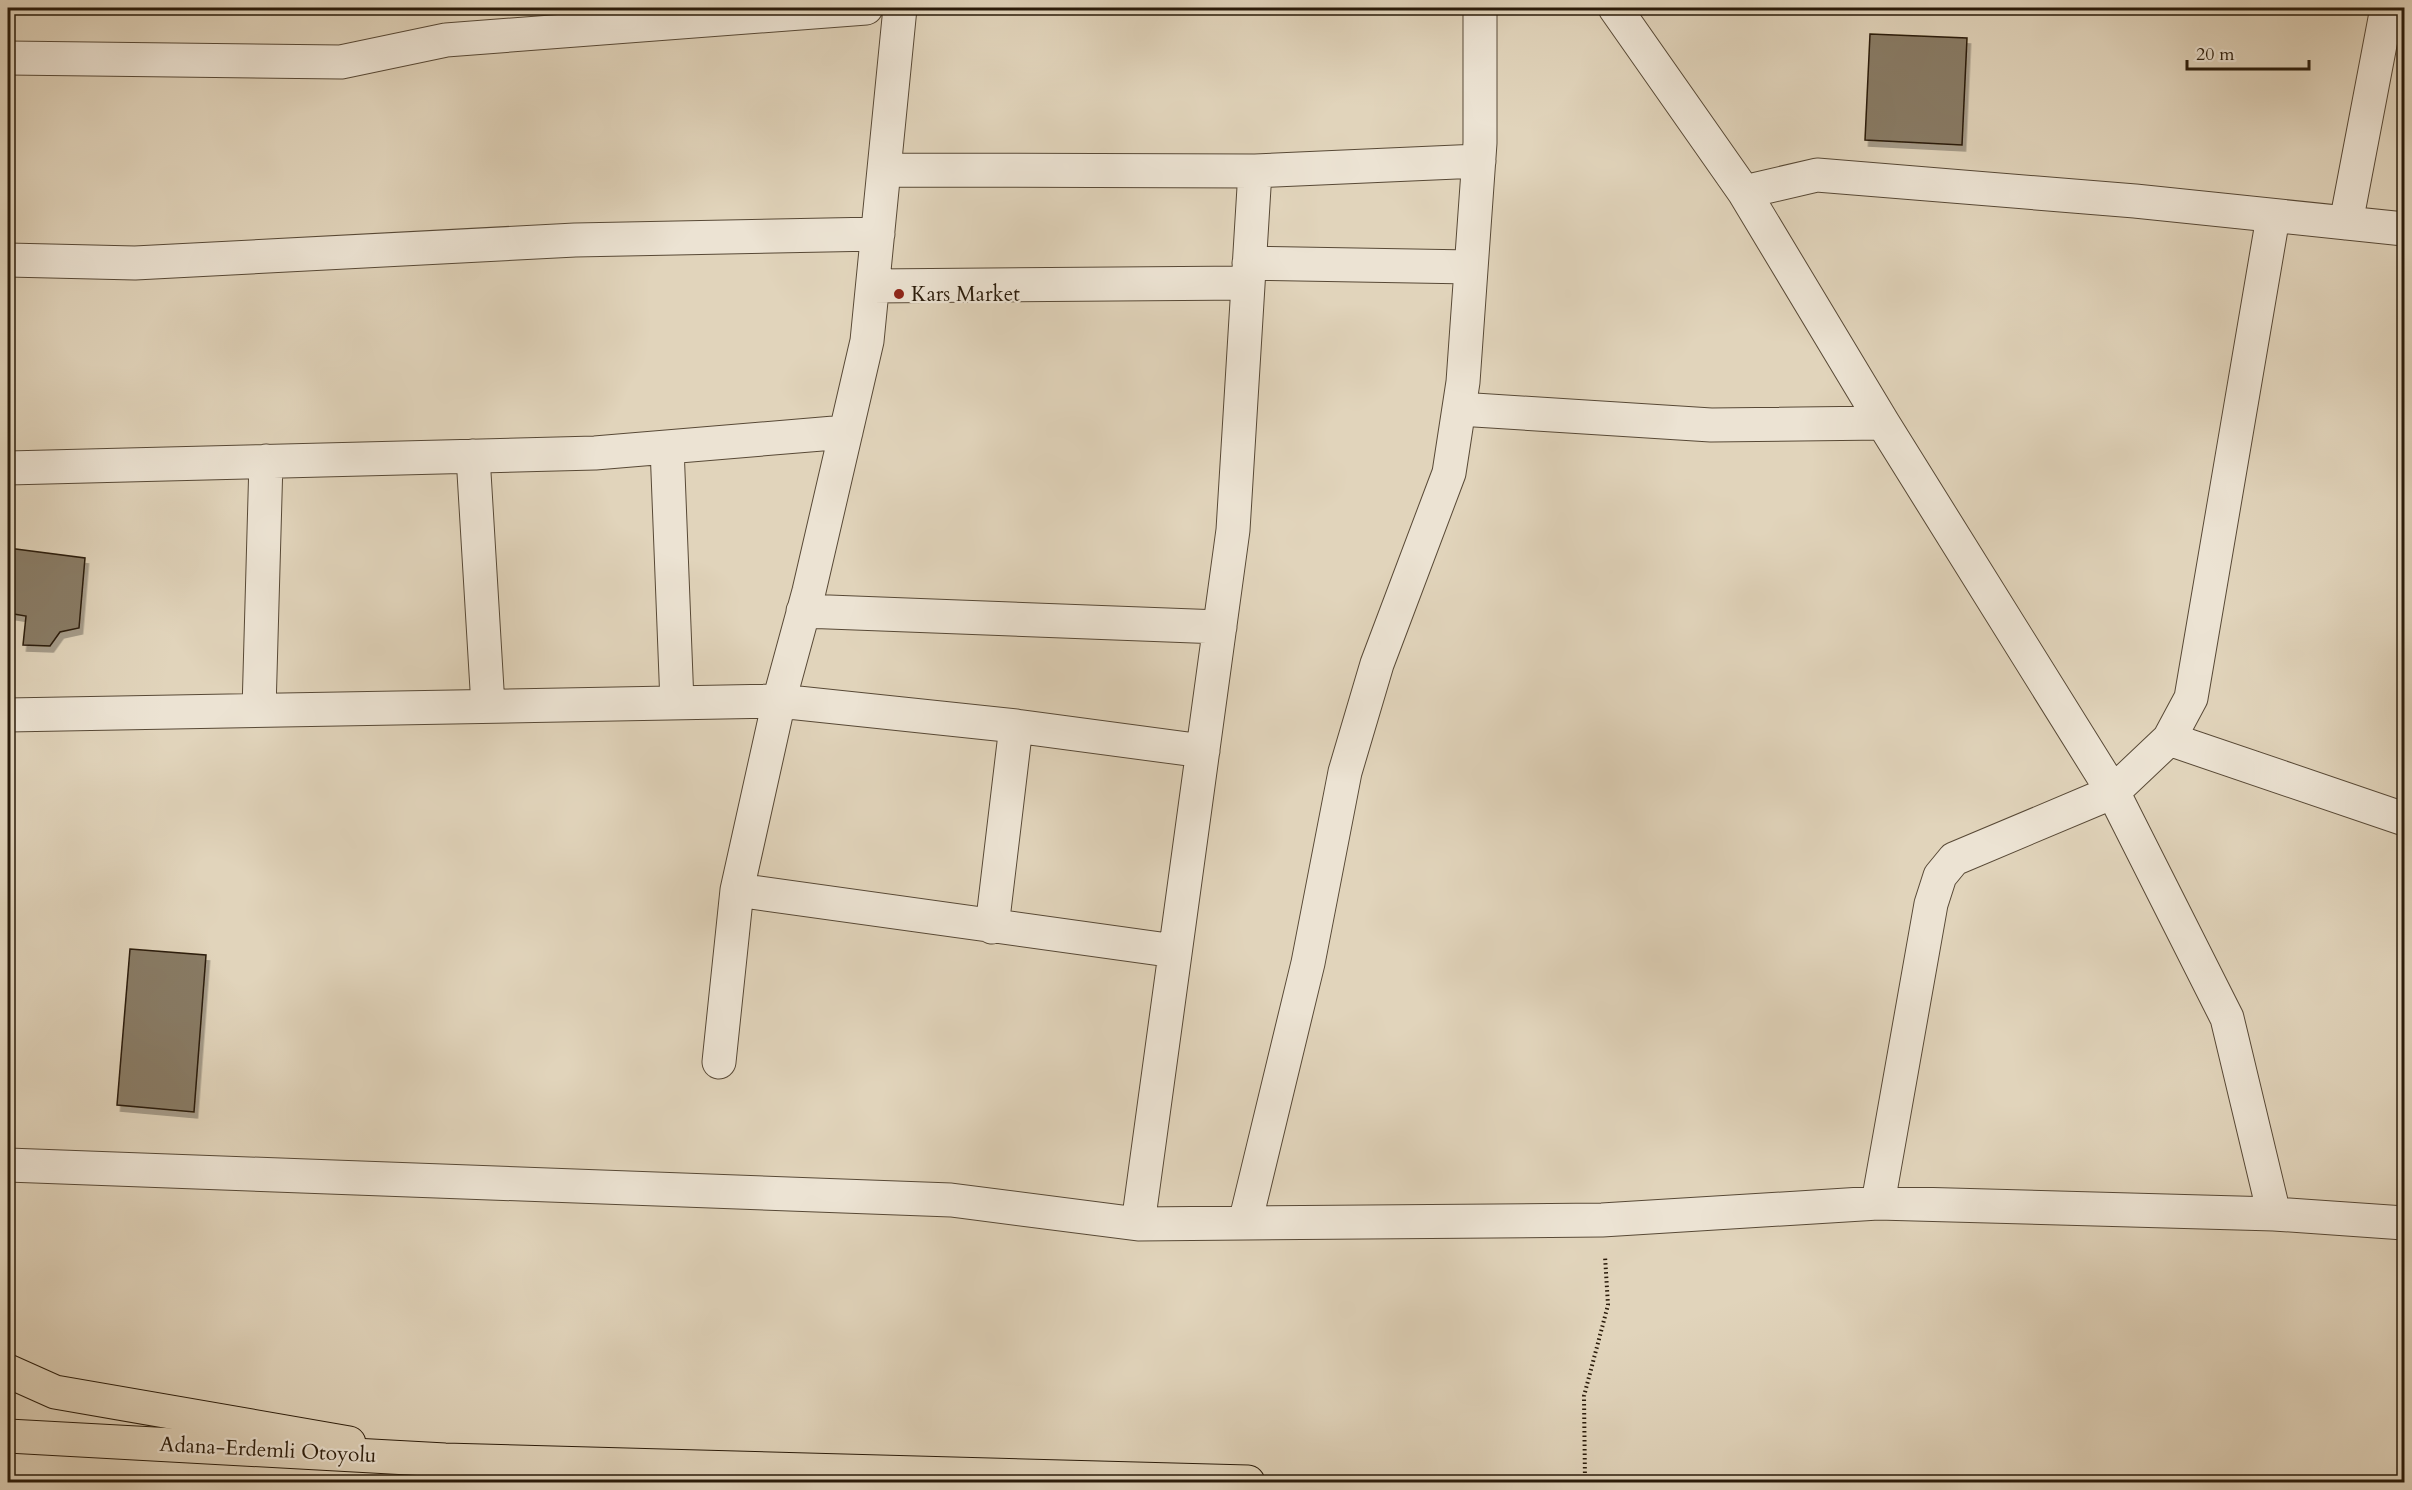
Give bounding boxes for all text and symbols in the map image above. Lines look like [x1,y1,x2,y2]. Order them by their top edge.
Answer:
scale bar [2187,33,2308,71]
text: 20 m [2196,42,2235,67]
place label: Kars Market [911,280,1020,309]
marker: Kars Market [892,287,906,301]
street label: Adana-Erdemli Otoyolu [159,1430,377,1470]

